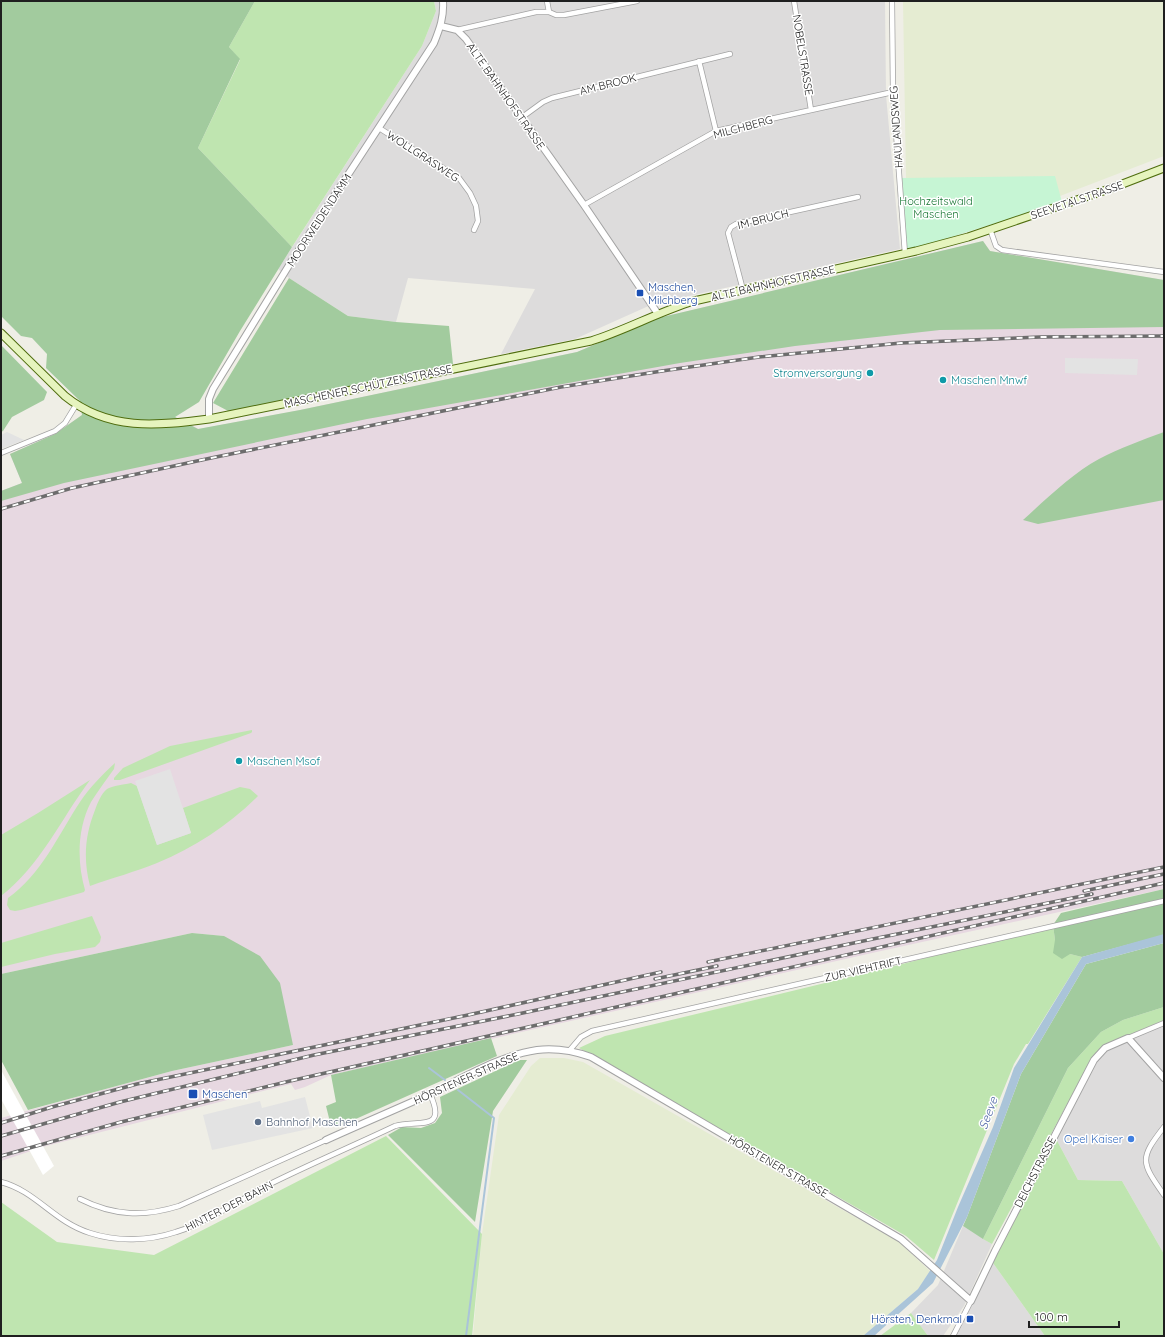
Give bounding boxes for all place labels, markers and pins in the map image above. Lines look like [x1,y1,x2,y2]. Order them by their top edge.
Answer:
place label: Maschen, Milchberg [648,280,698,307]
marker: Maschen, Milchberg [635,288,645,298]
place label: Stromversorgung [773,366,862,380]
marker: Stromversorgung [865,368,875,378]
place label: Maschen Mnwf [951,373,1027,387]
marker: Maschen Mnwf [938,375,948,385]
place label: Maschen Msof [247,754,320,768]
marker: Maschen Msof [234,756,244,766]
place label: Maschen [202,1087,247,1101]
marker: Maschen [187,1088,199,1100]
place label: Bahnhof Maschen [266,1115,358,1129]
marker: Bahnhof Maschen [253,1117,263,1127]
place label: Opel Kaiser [1064,1132,1124,1146]
marker: Opel Kaiser [1126,1134,1136,1144]
place label: Hörsten, Denkmal [871,1312,962,1326]
marker: Hörsten, Denkmal [965,1314,975,1324]

